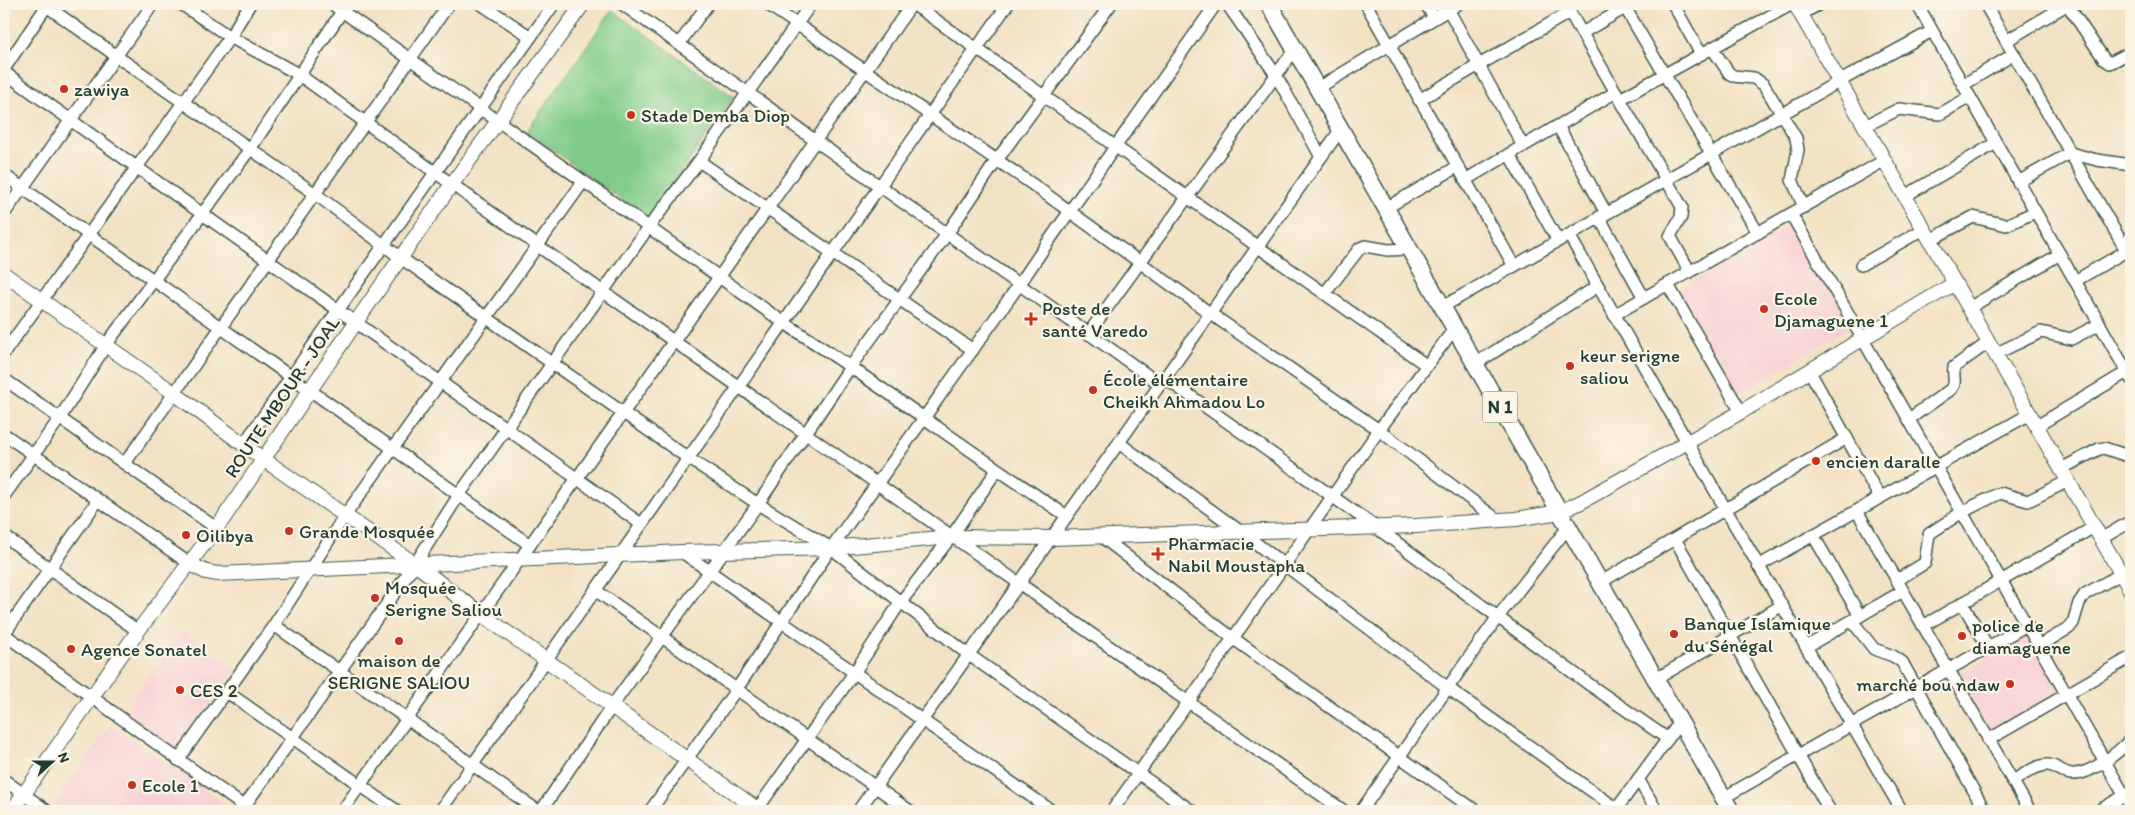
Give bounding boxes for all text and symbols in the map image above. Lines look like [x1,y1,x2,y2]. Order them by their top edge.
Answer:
place label: zawiya [74,78,130,101]
marker: zawiya [58,83,70,95]
place label: Stade Demba Diop [641,104,790,127]
marker: Stade Demba Diop [625,109,637,121]
place label: Ecole Djamaguene 1 [1774,287,1888,332]
place label: Poste de santé Varedo [1042,297,1148,342]
marker: Ecole Djamaguene 1 [1758,303,1770,315]
street label: ROUTE MBOUR - JOAL [219,312,345,482]
marker: Poste de santé Varedo [1024,312,1038,326]
place label: keur serigne saliou [1580,344,1680,389]
marker: keur serigne saliou [1564,360,1576,372]
place label: École élémentaire Cheikh Ahmadou Lo [1103,368,1265,413]
marker: École élémentaire Cheikh Ahmadou Lo [1087,384,1099,396]
road number: N 1 [1482,392,1518,422]
place label: encien daralle [1826,450,1940,473]
marker: encien daralle [1810,455,1822,467]
place label: Grande Mosquée [299,520,435,543]
place label: Oilibya [196,524,254,547]
marker: Grande Mosquée [283,525,295,537]
marker: Oilibya [180,529,192,541]
place label: Pharmacie Nabil Moustapha [1168,532,1305,577]
marker: Pharmacie Nabil Moustapha [1152,548,1164,560]
place label: Mosquée Serigne Saliou [385,576,502,621]
marker: Mosquée Serigne Saliou [369,592,381,604]
place label: Banque Islamique du Sénégal [1684,612,1831,657]
place label: police de diamaguene [1972,614,2071,659]
marker: Banque Islamique du Sénégal [1668,628,1680,640]
marker: police de diamaguene [1956,630,1968,642]
marker: maison de SERIGNE SALIOU [393,635,405,647]
place label: Agence Sonatel [81,638,207,661]
marker: Agence Sonatel [65,643,77,655]
place label: maison de SERIGNE SALIOU [328,649,470,694]
place label: marché bou ndaw [1856,673,2000,696]
marker: marché bou ndaw [2004,678,2016,690]
place label: CES 2 [190,679,238,702]
marker: CES 2 [174,684,186,696]
north arrow [28,738,78,788]
text: N [54,750,73,765]
place label: Ecole 1 [142,774,199,797]
marker: Ecole 1 [126,779,138,791]

